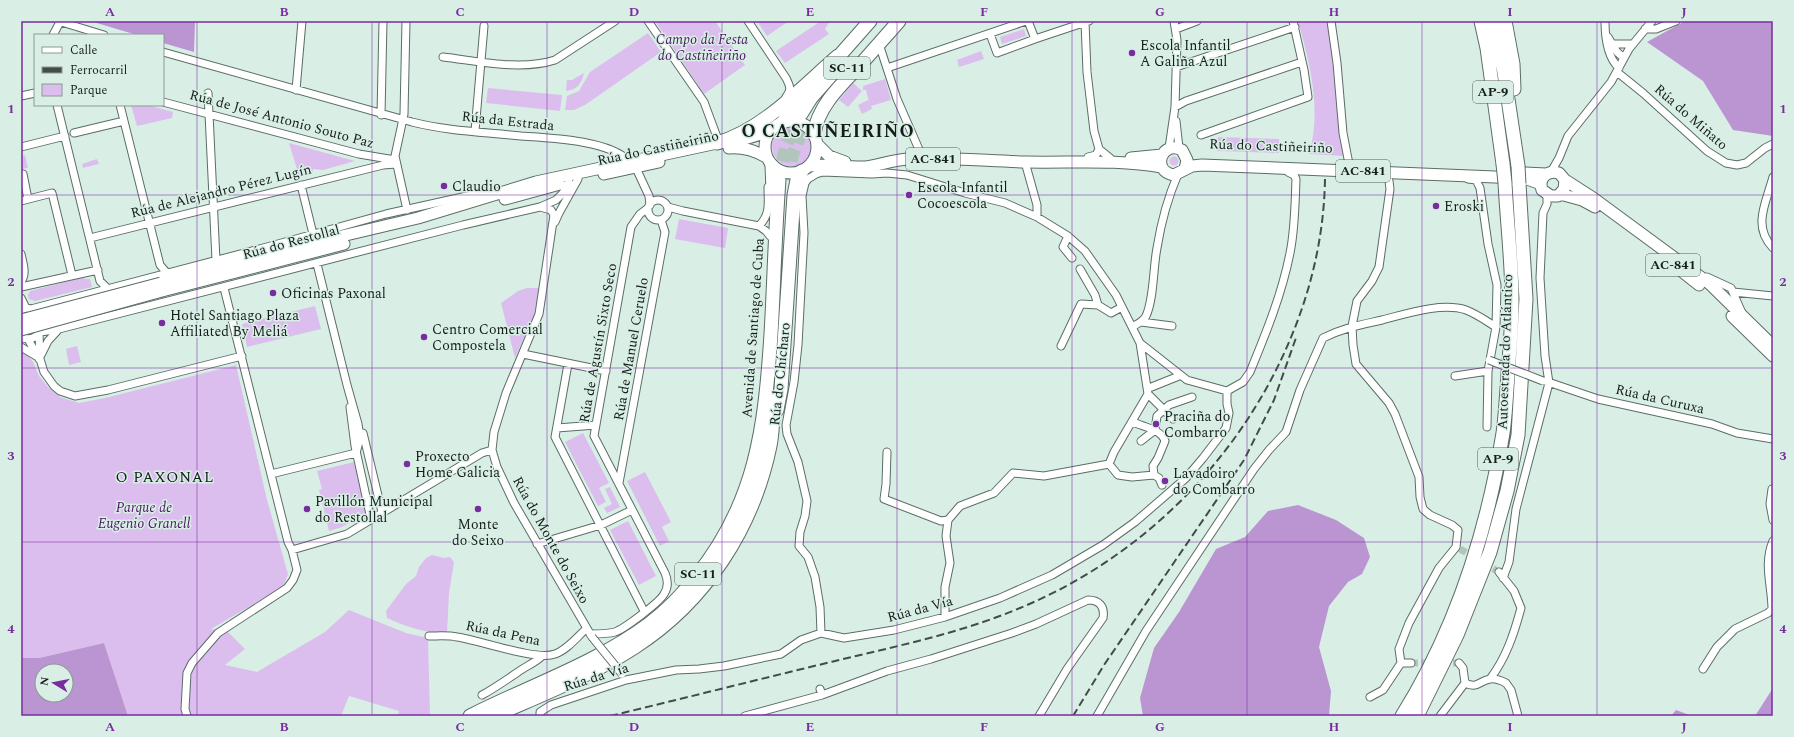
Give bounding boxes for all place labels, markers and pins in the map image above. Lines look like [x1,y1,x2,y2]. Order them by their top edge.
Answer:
place label: Escola Infantil A Galiña Azul [1140,35,1231,72]
marker: Escola Infantil A Galiña Azul [1127,48,1137,58]
place label: Claudio [452,176,501,197]
place label: Escola Infantil Cocoescola [917,177,1008,214]
marker: Claudio [439,181,449,191]
marker: Escola Infantil Cocoescola [904,190,914,200]
place label: Eroski [1444,196,1484,217]
marker: Eroski [1431,201,1441,211]
place label: Oficinas Paxonal [281,283,386,304]
marker: Oficinas Paxonal [268,288,278,298]
place label: Hotel Santiago Plaza Affiliated By Meliá [170,305,299,342]
marker: Hotel Santiago Plaza Affiliated By Meliá [157,318,167,328]
place label: Centro Comercial Compostela [432,319,543,356]
marker: Centro Comercial Compostela [419,332,429,342]
place label: Praciña do Combarro [1164,406,1230,443]
marker: Praciña do Combarro [1151,419,1161,429]
place label: Proxecto Home Galicia [415,446,500,483]
marker: Proxecto Home Galicia [402,459,412,469]
place label: Lavadoiro do Combarro [1173,463,1255,500]
marker: Lavadoiro do Combarro [1160,476,1170,486]
place label: Pavillón Municipal do Restollal [315,491,433,528]
marker: Pavillón Municipal do Restollal [302,504,312,514]
marker: Monte do Seixo [473,504,483,514]
place label: Monte do Seixo [452,514,504,551]

